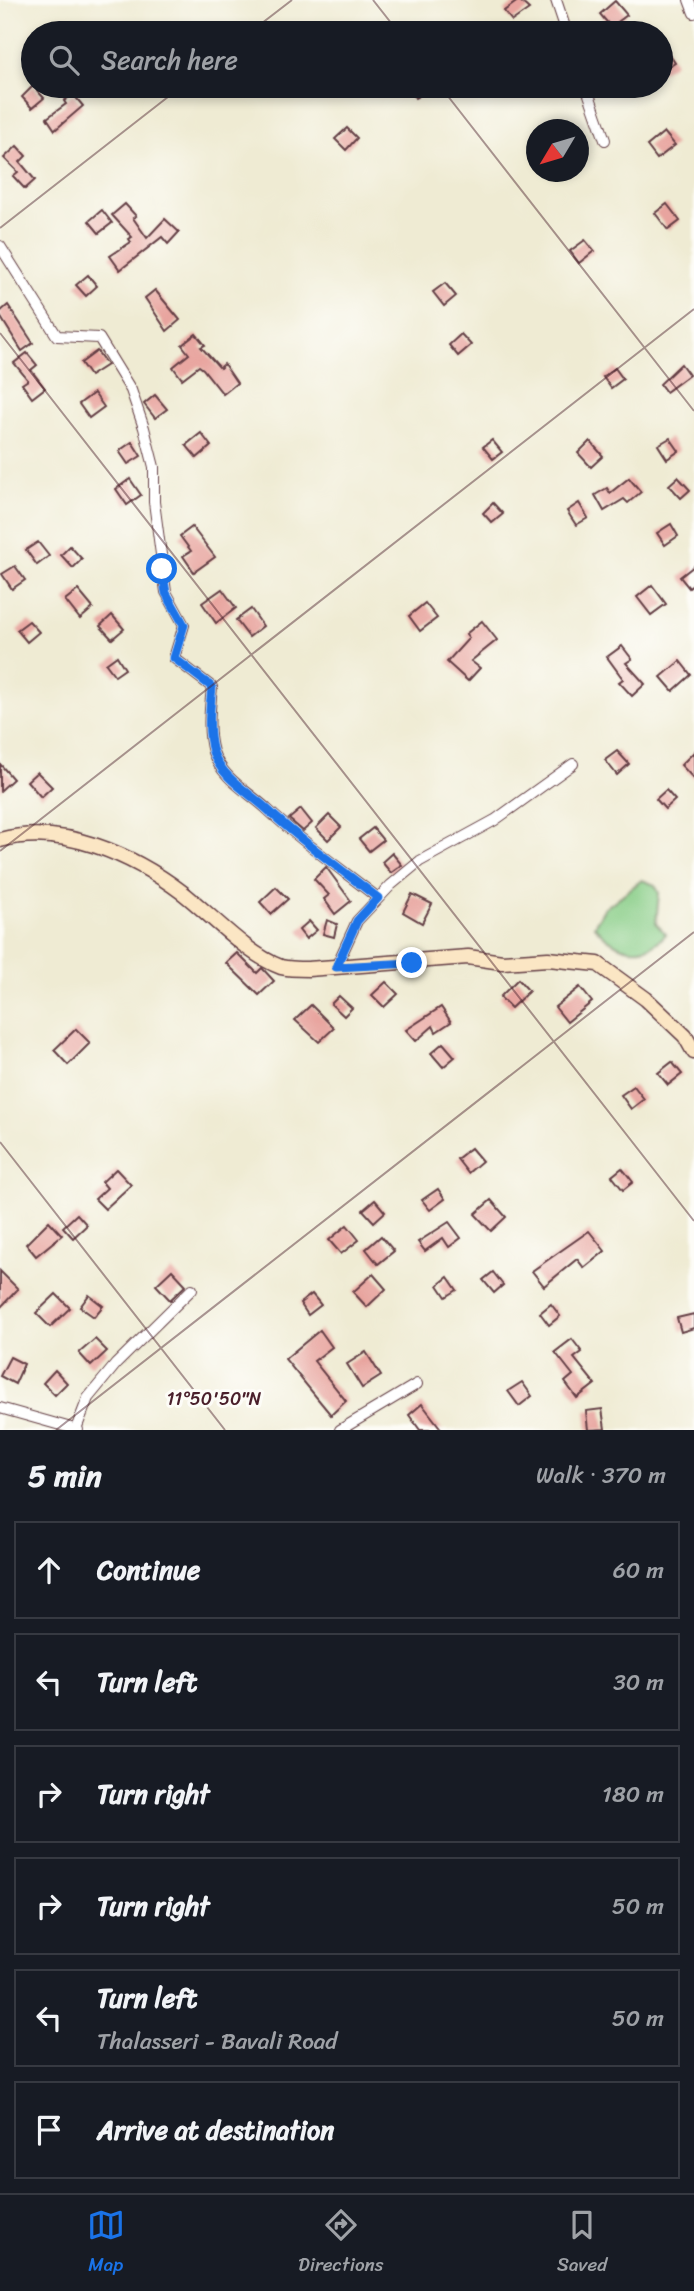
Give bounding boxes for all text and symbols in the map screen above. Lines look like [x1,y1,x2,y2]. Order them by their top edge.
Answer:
search box [21,21,673,98]
text: Search here [101,37,238,83]
icon: search [45,41,83,79]
north arrow [526,119,589,182]
route start [146,553,177,584]
route end [396,947,427,978]
text: 11°50'50"N [167,1383,262,1415]
text: 5 min [28,1449,102,1503]
text: Walk · 370 m [536,1455,666,1496]
text: Continue [97,1547,200,1593]
text: 60 m [613,1550,664,1591]
icon: ahead [30,1551,68,1589]
text: Turn left [97,1659,197,1705]
text: 30 m [613,1662,664,1703]
icon: left [30,1663,68,1701]
text: Turn right [97,1771,210,1817]
text: 180 m [602,1774,664,1815]
icon: right [30,1775,68,1813]
text: Turn right [97,1883,210,1929]
text: 50 m [612,1886,664,1927]
icon: right [30,1887,68,1925]
text: Turn left [97,1975,197,2021]
text: 50 m [612,1998,664,2039]
icon: left [30,1999,68,2037]
text: Thalasseri - Bavali Road [97,2021,338,2062]
text: Arrive at destination [97,2107,334,2153]
icon: arrive [30,2111,68,2149]
tab: Map [87,2206,125,2281]
tab: Directions [298,2206,384,2281]
tab: Saved [557,2206,607,2281]

